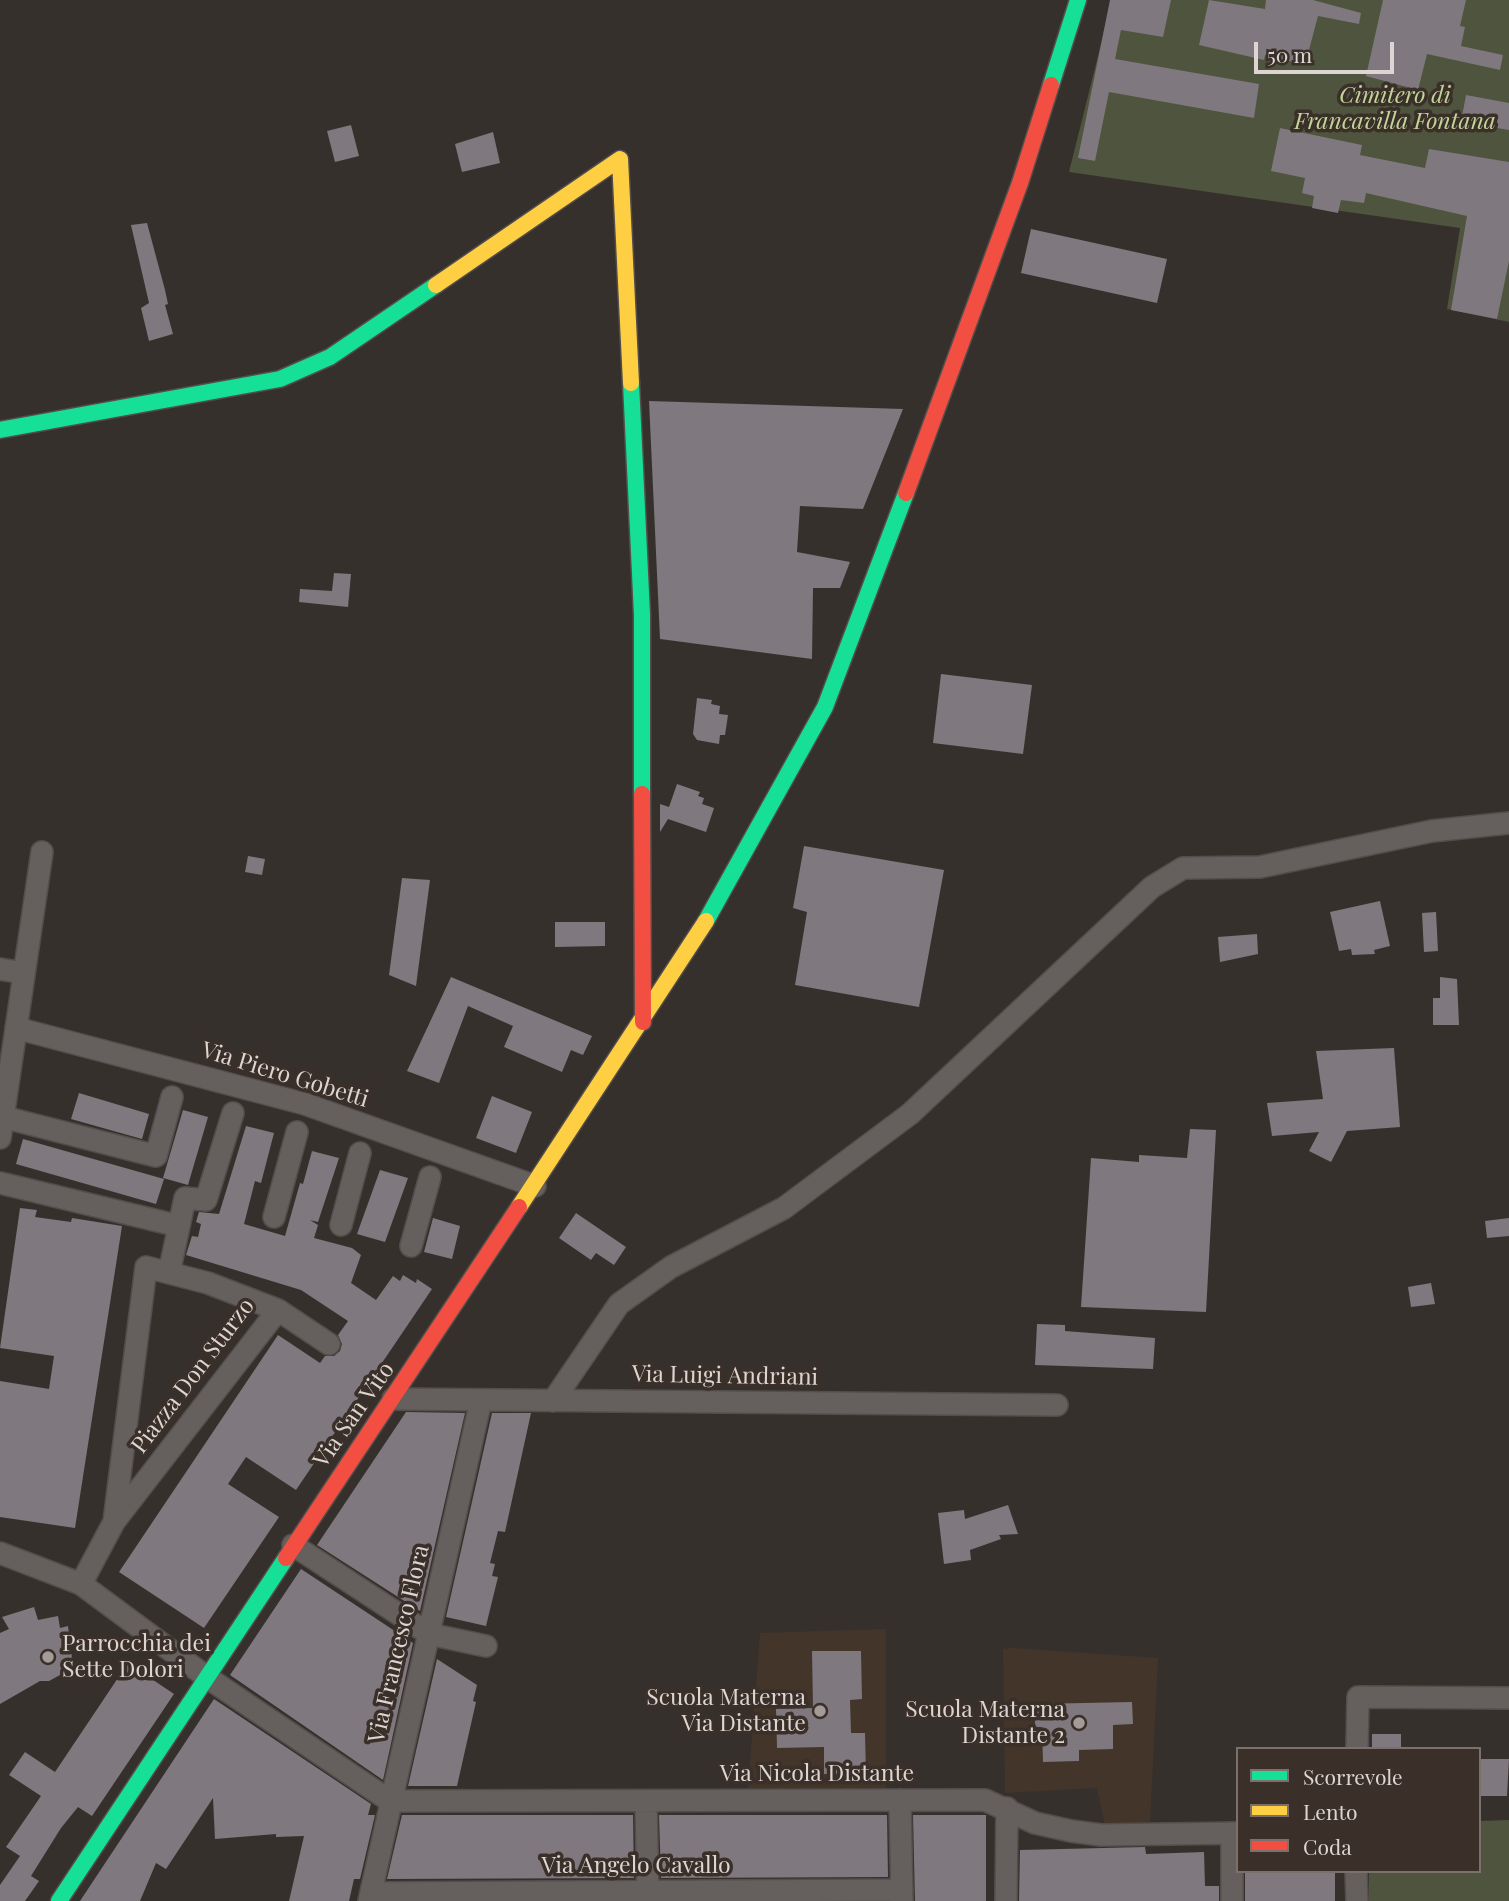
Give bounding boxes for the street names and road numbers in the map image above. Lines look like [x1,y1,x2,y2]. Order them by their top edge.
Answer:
street label: Via Piero Gobetti [198,1036,372,1114]
street label: Piazza Don Sturzo [126,1293,260,1459]
street label: Via San Vito [308,1357,400,1473]
street label: Via Luigi Andriani [632,1361,818,1391]
street label: Via Francesco Flora [363,1542,435,1746]
street label: Via Nicola Distante [720,1760,914,1788]
street label: Via Angelo Cavallo [541,1852,731,1880]

